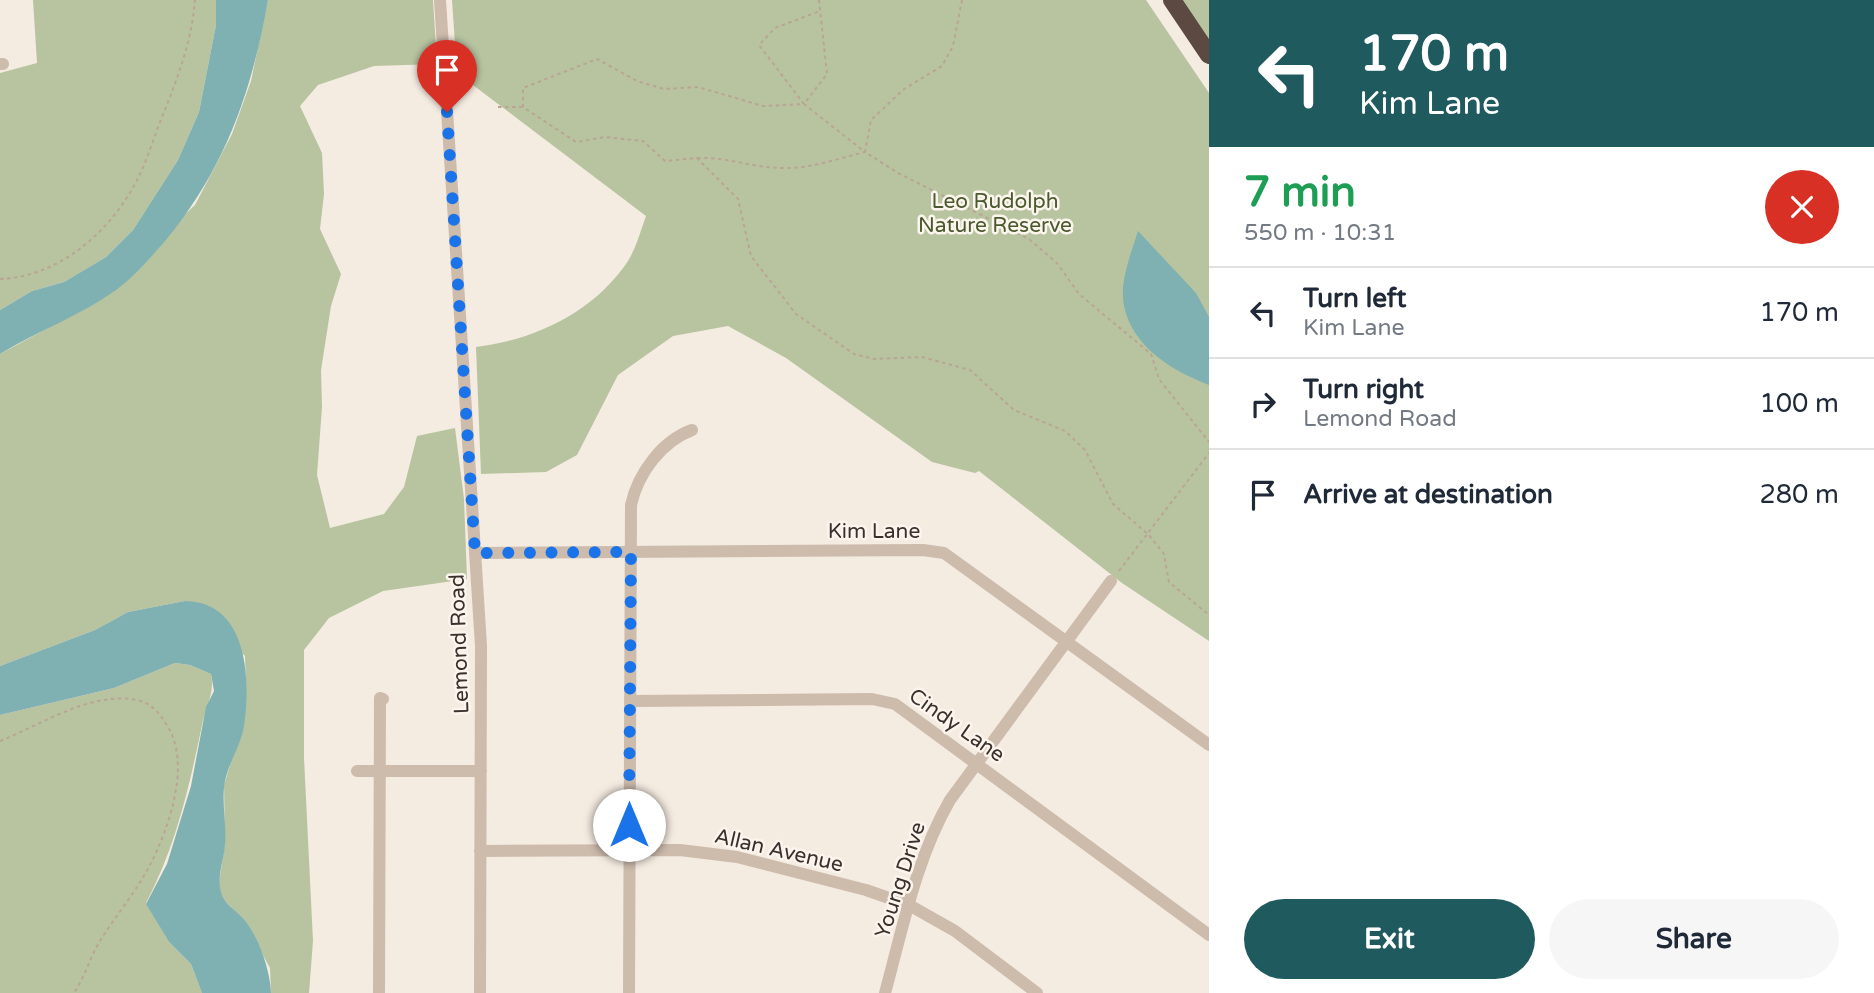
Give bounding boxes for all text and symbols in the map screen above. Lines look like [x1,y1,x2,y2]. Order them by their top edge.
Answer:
text: 170 m [1359,25,1509,84]
icon: left [1244,28,1335,119]
pin [417,40,477,112]
icon: arrive [428,51,466,89]
text: Kim Lane [1359,85,1500,123]
text: 7 min [1244,167,1356,218]
button: close [1765,170,1839,244]
park label: Leo Rudolph Nature Reserve [918,189,1072,238]
text: 550 m · 10:31 [1244,219,1396,247]
text: Turn left [1303,283,1406,314]
icon: left [1244,294,1282,332]
text: 170 m [1759,297,1839,328]
text: Kim Lane [1303,314,1404,342]
text: Turn right [1303,374,1424,405]
icon: right [1244,385,1282,423]
text: 100 m [1759,388,1839,419]
text: Lemond Road [1303,405,1457,433]
icon: arrive [1244,476,1282,514]
text: Arrive at destination [1303,479,1553,510]
text: 280 m [1759,479,1839,510]
street label: Kim Lane [828,519,920,544]
street label: Lemond Road [445,573,474,715]
street label: Cindy Lane [904,683,1010,768]
position arrow [592,788,666,862]
street label: Young Drive [870,819,931,941]
street label: Allan Avenue [712,824,846,877]
button: Exit [1244,899,1535,979]
button: Share [1549,899,1839,979]

